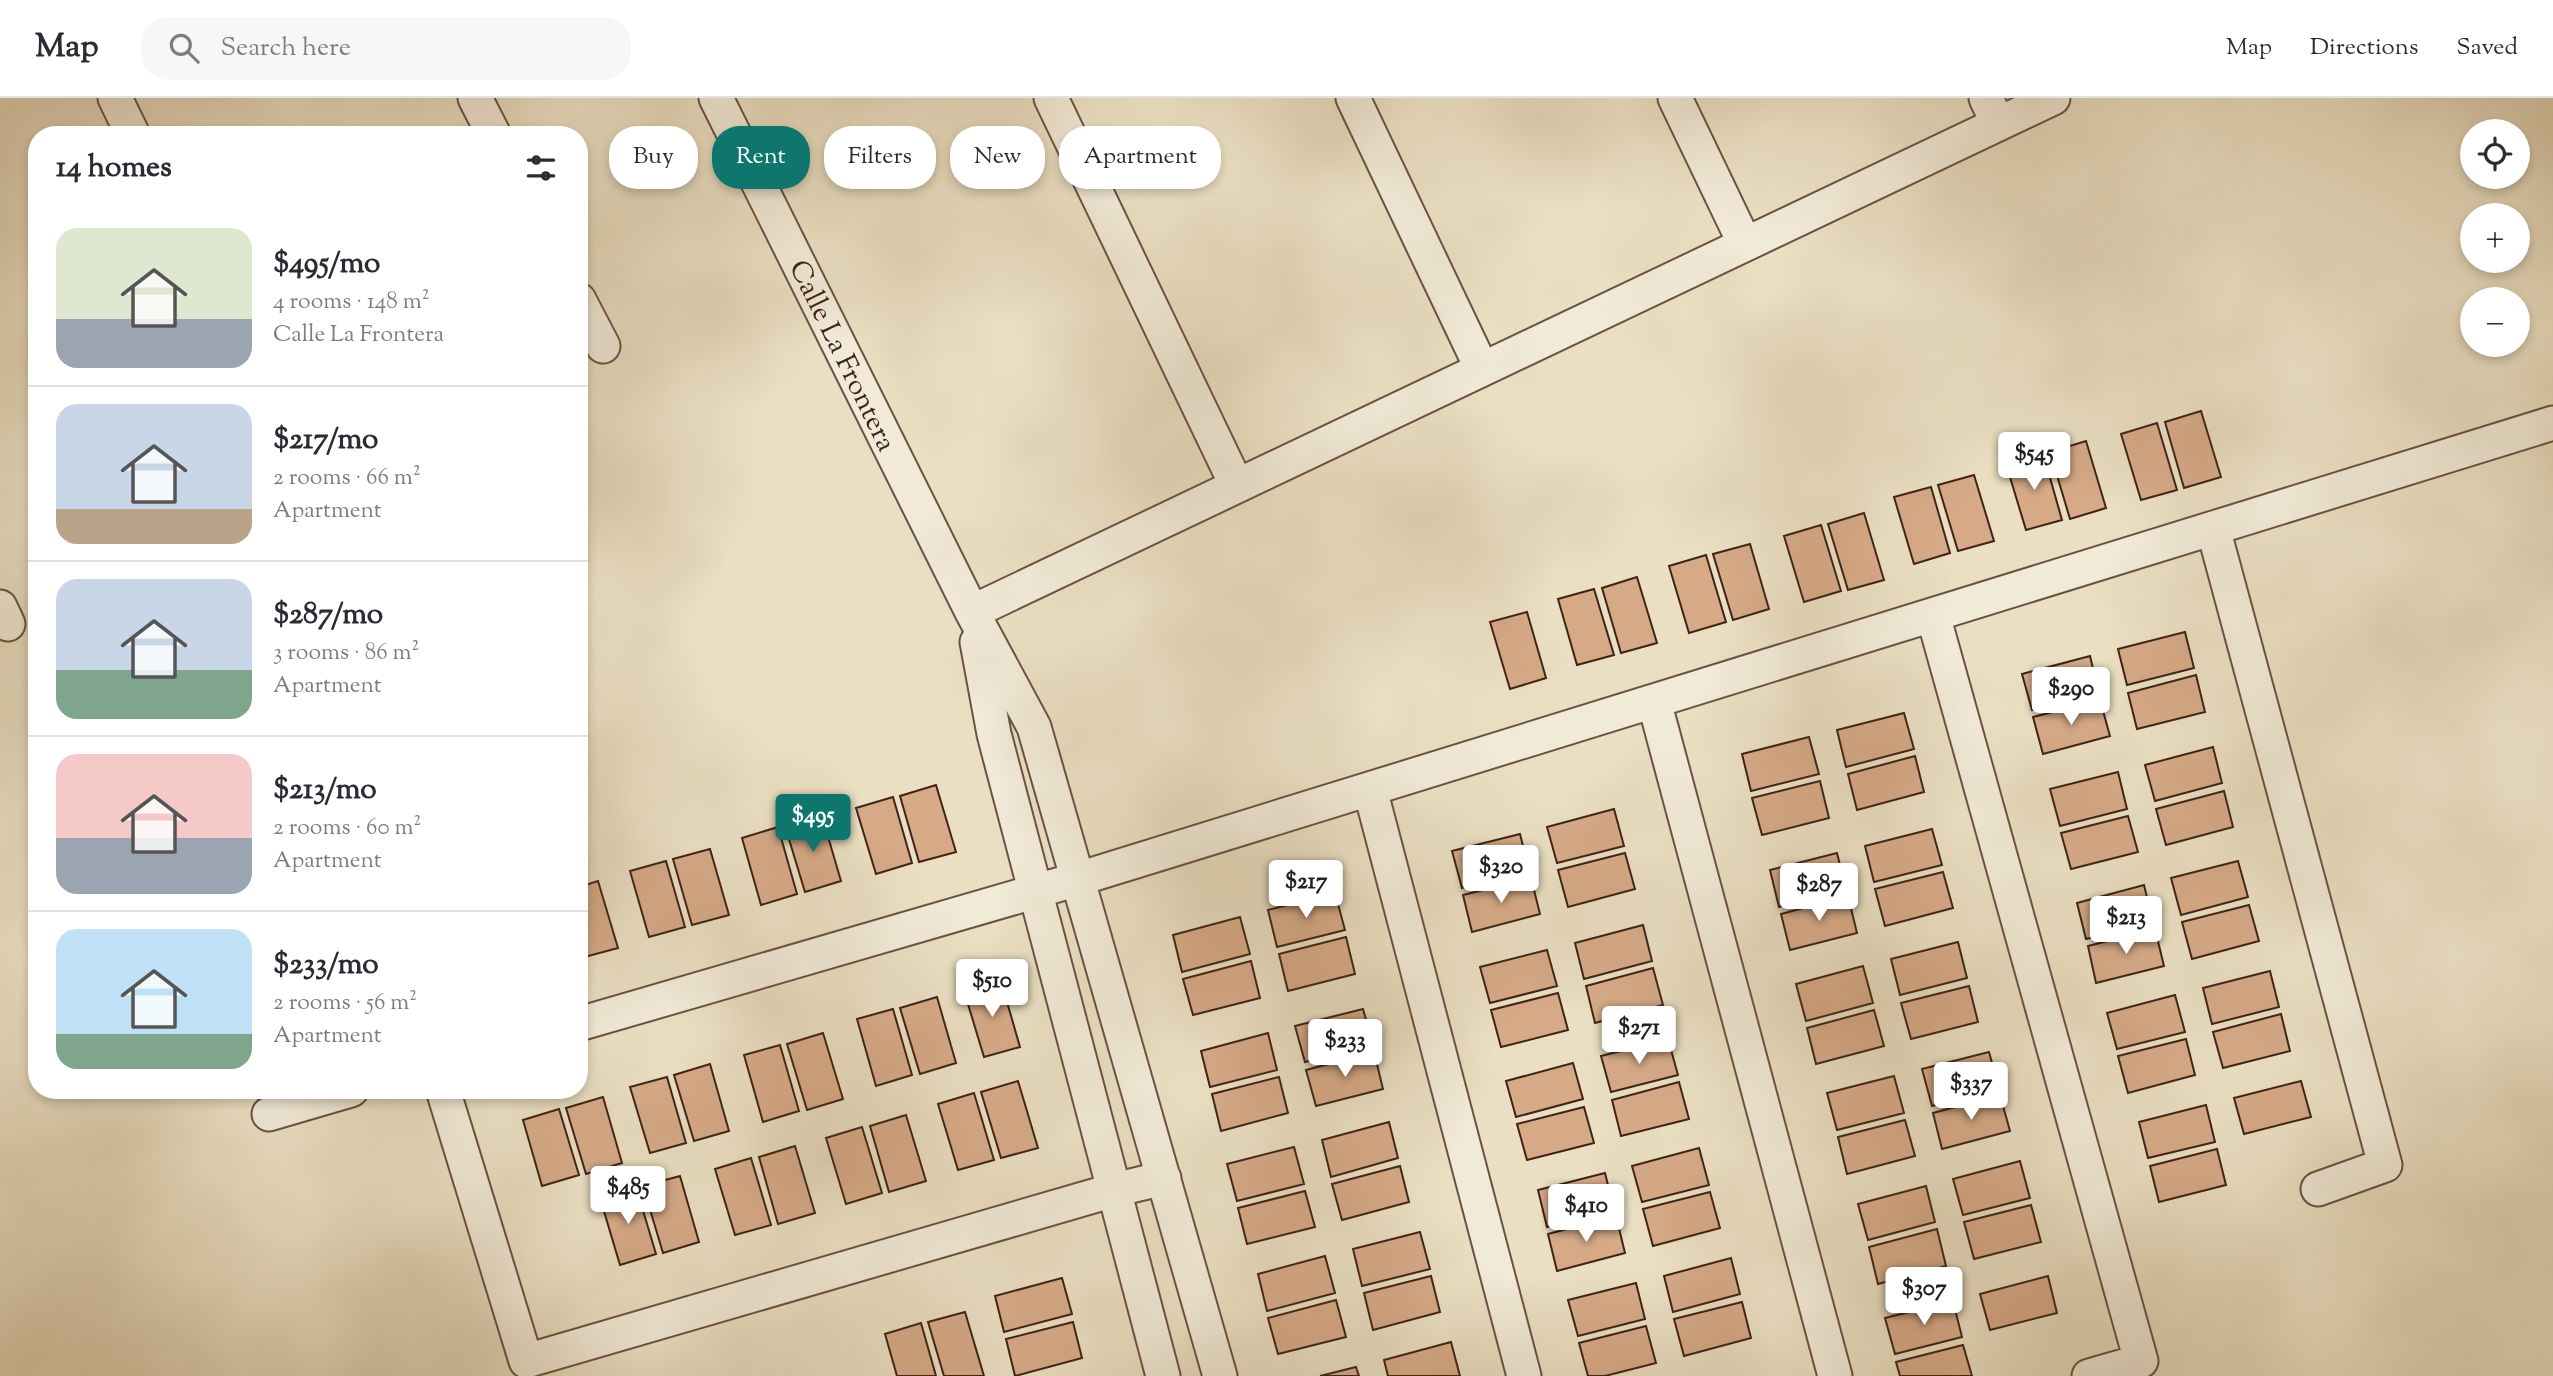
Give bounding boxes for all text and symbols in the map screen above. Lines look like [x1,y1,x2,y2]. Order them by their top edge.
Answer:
search box [141,17,631,80]
text: Map [35,24,99,72]
icon: search [165,29,203,67]
text: Search here [221,30,351,67]
text: Map [2226,31,2272,65]
text: Directions [2310,31,2418,65]
text: Saved [2456,31,2518,65]
map controls [2460,119,2530,357]
button: locate [2460,119,2530,189]
chip: Buy [609,126,698,189]
chip: Rent [712,126,810,189]
chip: Filters [824,126,936,189]
chip: New [950,126,1045,189]
chip: Apartment [1059,126,1221,189]
text: 14 homes [56,147,172,190]
icon: filters [522,149,560,187]
button: + [2460,203,2530,273]
text: $495/mo [273,243,380,286]
street label: Calle La Frontera [778,254,905,459]
icon: home [112,256,196,340]
text: 4 rooms · 148 m² [273,286,430,319]
button: − [2460,287,2530,357]
text: Calle La Frontera [273,319,444,352]
text: $217/mo [273,419,378,462]
icon: home [112,432,196,516]
pin: $545 [1993,432,2075,492]
text: $545 [2014,438,2054,471]
text: 2 rooms · 66 m² [273,462,421,495]
text: Apartment [273,495,382,528]
text: $287/mo [273,594,383,637]
icon: home [112,607,196,691]
text: 3 rooms · 86 m² [273,637,419,670]
pin: $290 [2030,668,2112,727]
text: Apartment [273,670,382,703]
text: $290 [2048,673,2094,706]
text: $213/mo [273,769,377,812]
icon: home [112,782,196,866]
pin: $495 [772,794,854,854]
text: $495 [792,800,834,833]
text: 2 rooms · 60 m² [273,812,421,845]
text: Apartment [273,845,382,878]
pin: $320 [1460,846,1542,905]
text: $320 [1479,851,1523,884]
pin: $217 [1265,860,1347,920]
pin: $287 [1778,864,1860,923]
text: $217 [1285,866,1327,899]
text: $287 [1796,869,1842,902]
pin: $213 [2085,896,2167,956]
text: $213 [2106,902,2146,935]
text: $233/mo [273,944,379,987]
icon: home [112,957,196,1041]
pin: $510 [951,960,1033,1019]
text: $510 [972,965,1012,998]
text: 2 rooms · 56 m² [273,987,417,1020]
pin: $271 [1598,1006,1680,1066]
text: $271 [1618,1012,1660,1045]
text: Apartment [273,1020,382,1053]
pin: $233 [1304,1020,1386,1079]
text: $233 [1324,1025,1366,1058]
pin: $337 [1930,1062,2012,1122]
text: $337 [1950,1068,1992,1101]
pin: $485 [587,1166,669,1226]
text: $485 [606,1172,650,1205]
pin: $410 [1545,1184,1627,1244]
text: $410 [1564,1190,1608,1223]
pin: $307 [1883,1268,1965,1327]
text: $307 [1901,1273,1947,1306]

